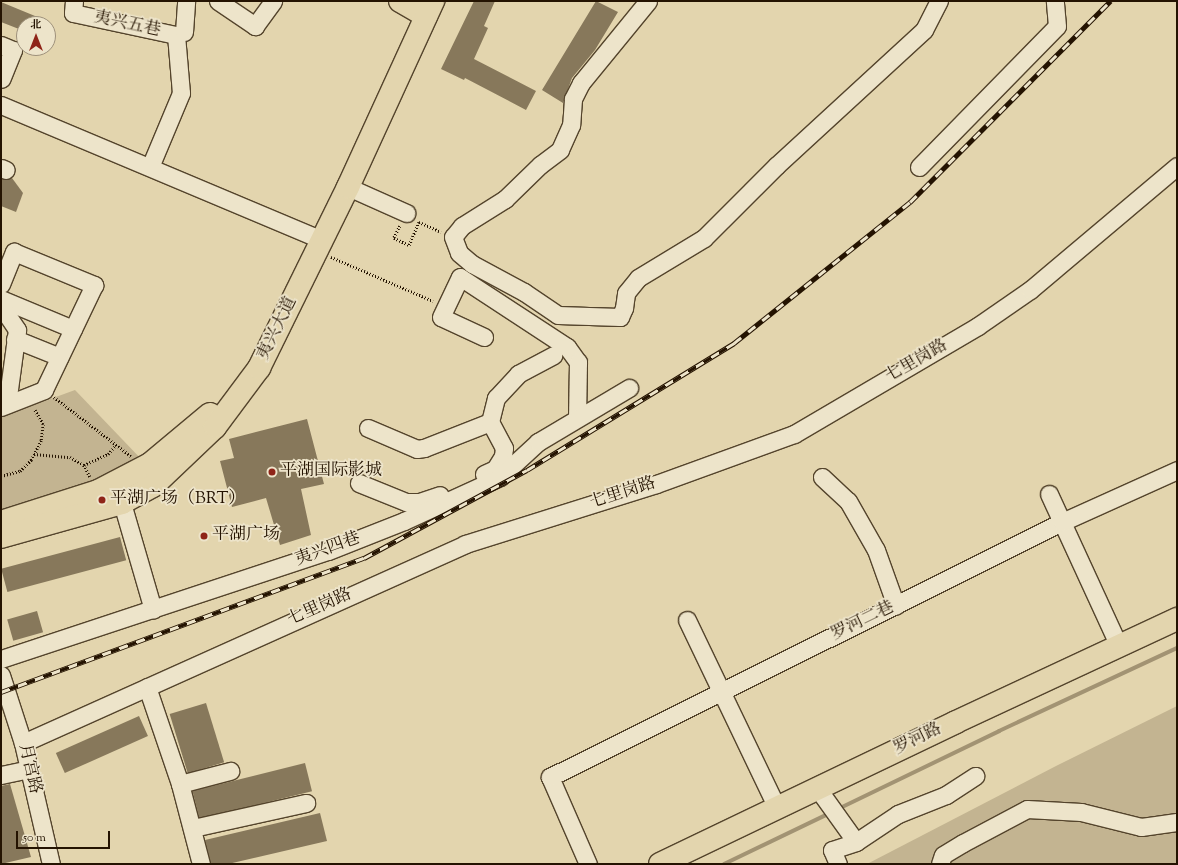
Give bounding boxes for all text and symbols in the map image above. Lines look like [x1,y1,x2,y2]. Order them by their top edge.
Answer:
street label: 夷兴五巷 [92,8,162,42]
north arrow [16,16,56,56]
text: 北 [31,17,42,33]
street label: 夷兴大道 [254,294,302,364]
street label: 七里岗路 [882,336,952,388]
place label: 平湖国际影城 [280,462,382,482]
marker: 平湖国际影城 [267,467,277,477]
street label: 七里岗路 [588,474,658,514]
place label: 平湖广场（BRT） [110,490,245,510]
marker: 平湖广场（BRT） [97,495,107,505]
place label: 平湖广场 [212,526,280,546]
street label: 夷兴四巷 [293,529,363,571]
marker: 平湖广场 [199,531,209,541]
street label: 七里岗路 [285,585,355,631]
street label: 罗河二巷 [828,598,898,646]
street label: 罗河路 [891,720,945,760]
street label: 月宫路 [13,742,45,796]
scale bar [18,823,112,849]
text: 50 m [23,829,46,847]

